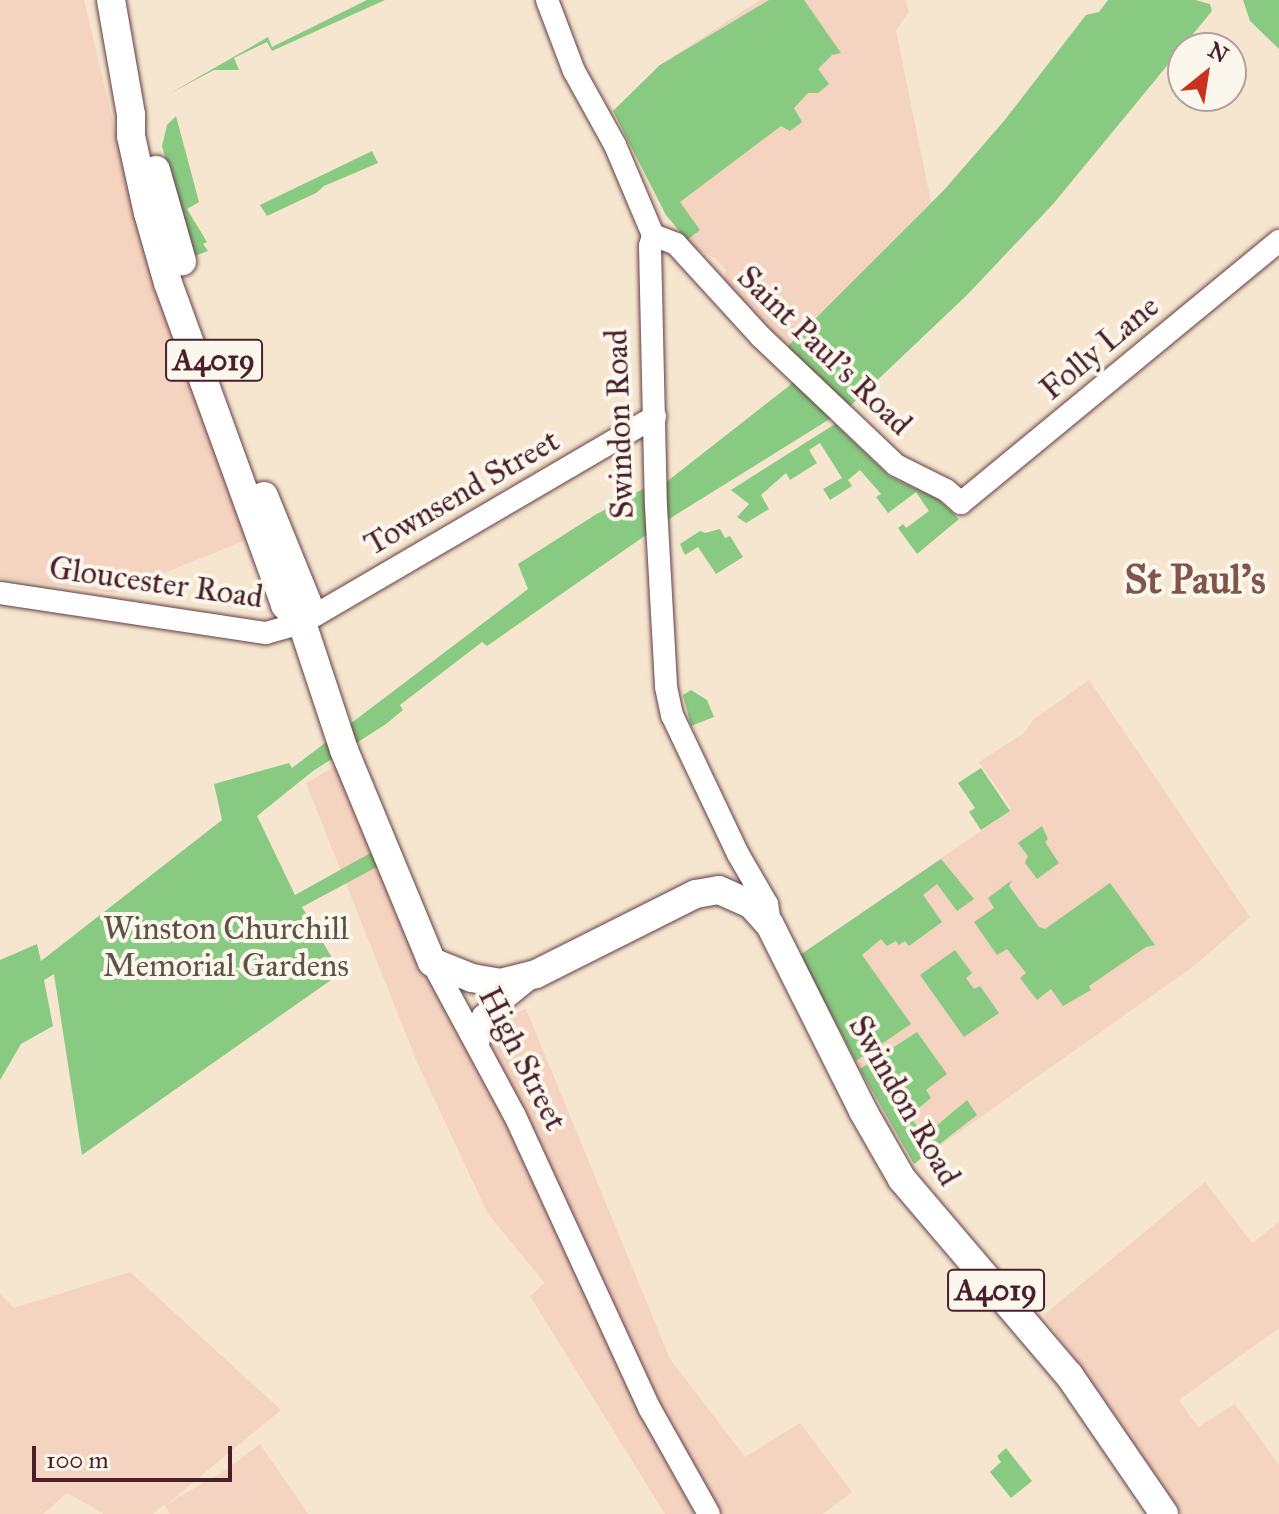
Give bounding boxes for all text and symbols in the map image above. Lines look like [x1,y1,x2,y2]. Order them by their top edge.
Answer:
north arrow [1167,32,1247,112]
text: N [1203,36,1233,69]
street label: Saint Paul's Road [729,258,919,444]
street label: Folly Lane [1033,287,1167,409]
street label: Swindon Road [597,328,643,520]
road number: A4019 [164,334,264,386]
street label: Townsend Street [358,422,566,564]
street label: Gloucester Road [47,549,265,617]
district label: St Paul’s [1124,556,1266,604]
park label: Winston Churchill Memorial Gardens [103,911,349,986]
street label: High Street [470,981,574,1137]
street label: Swindon Road [840,1009,968,1193]
road number: A4019 [946,1264,1046,1316]
scale bar [36,1430,236,1480]
text: 100 m [46,1445,109,1475]

